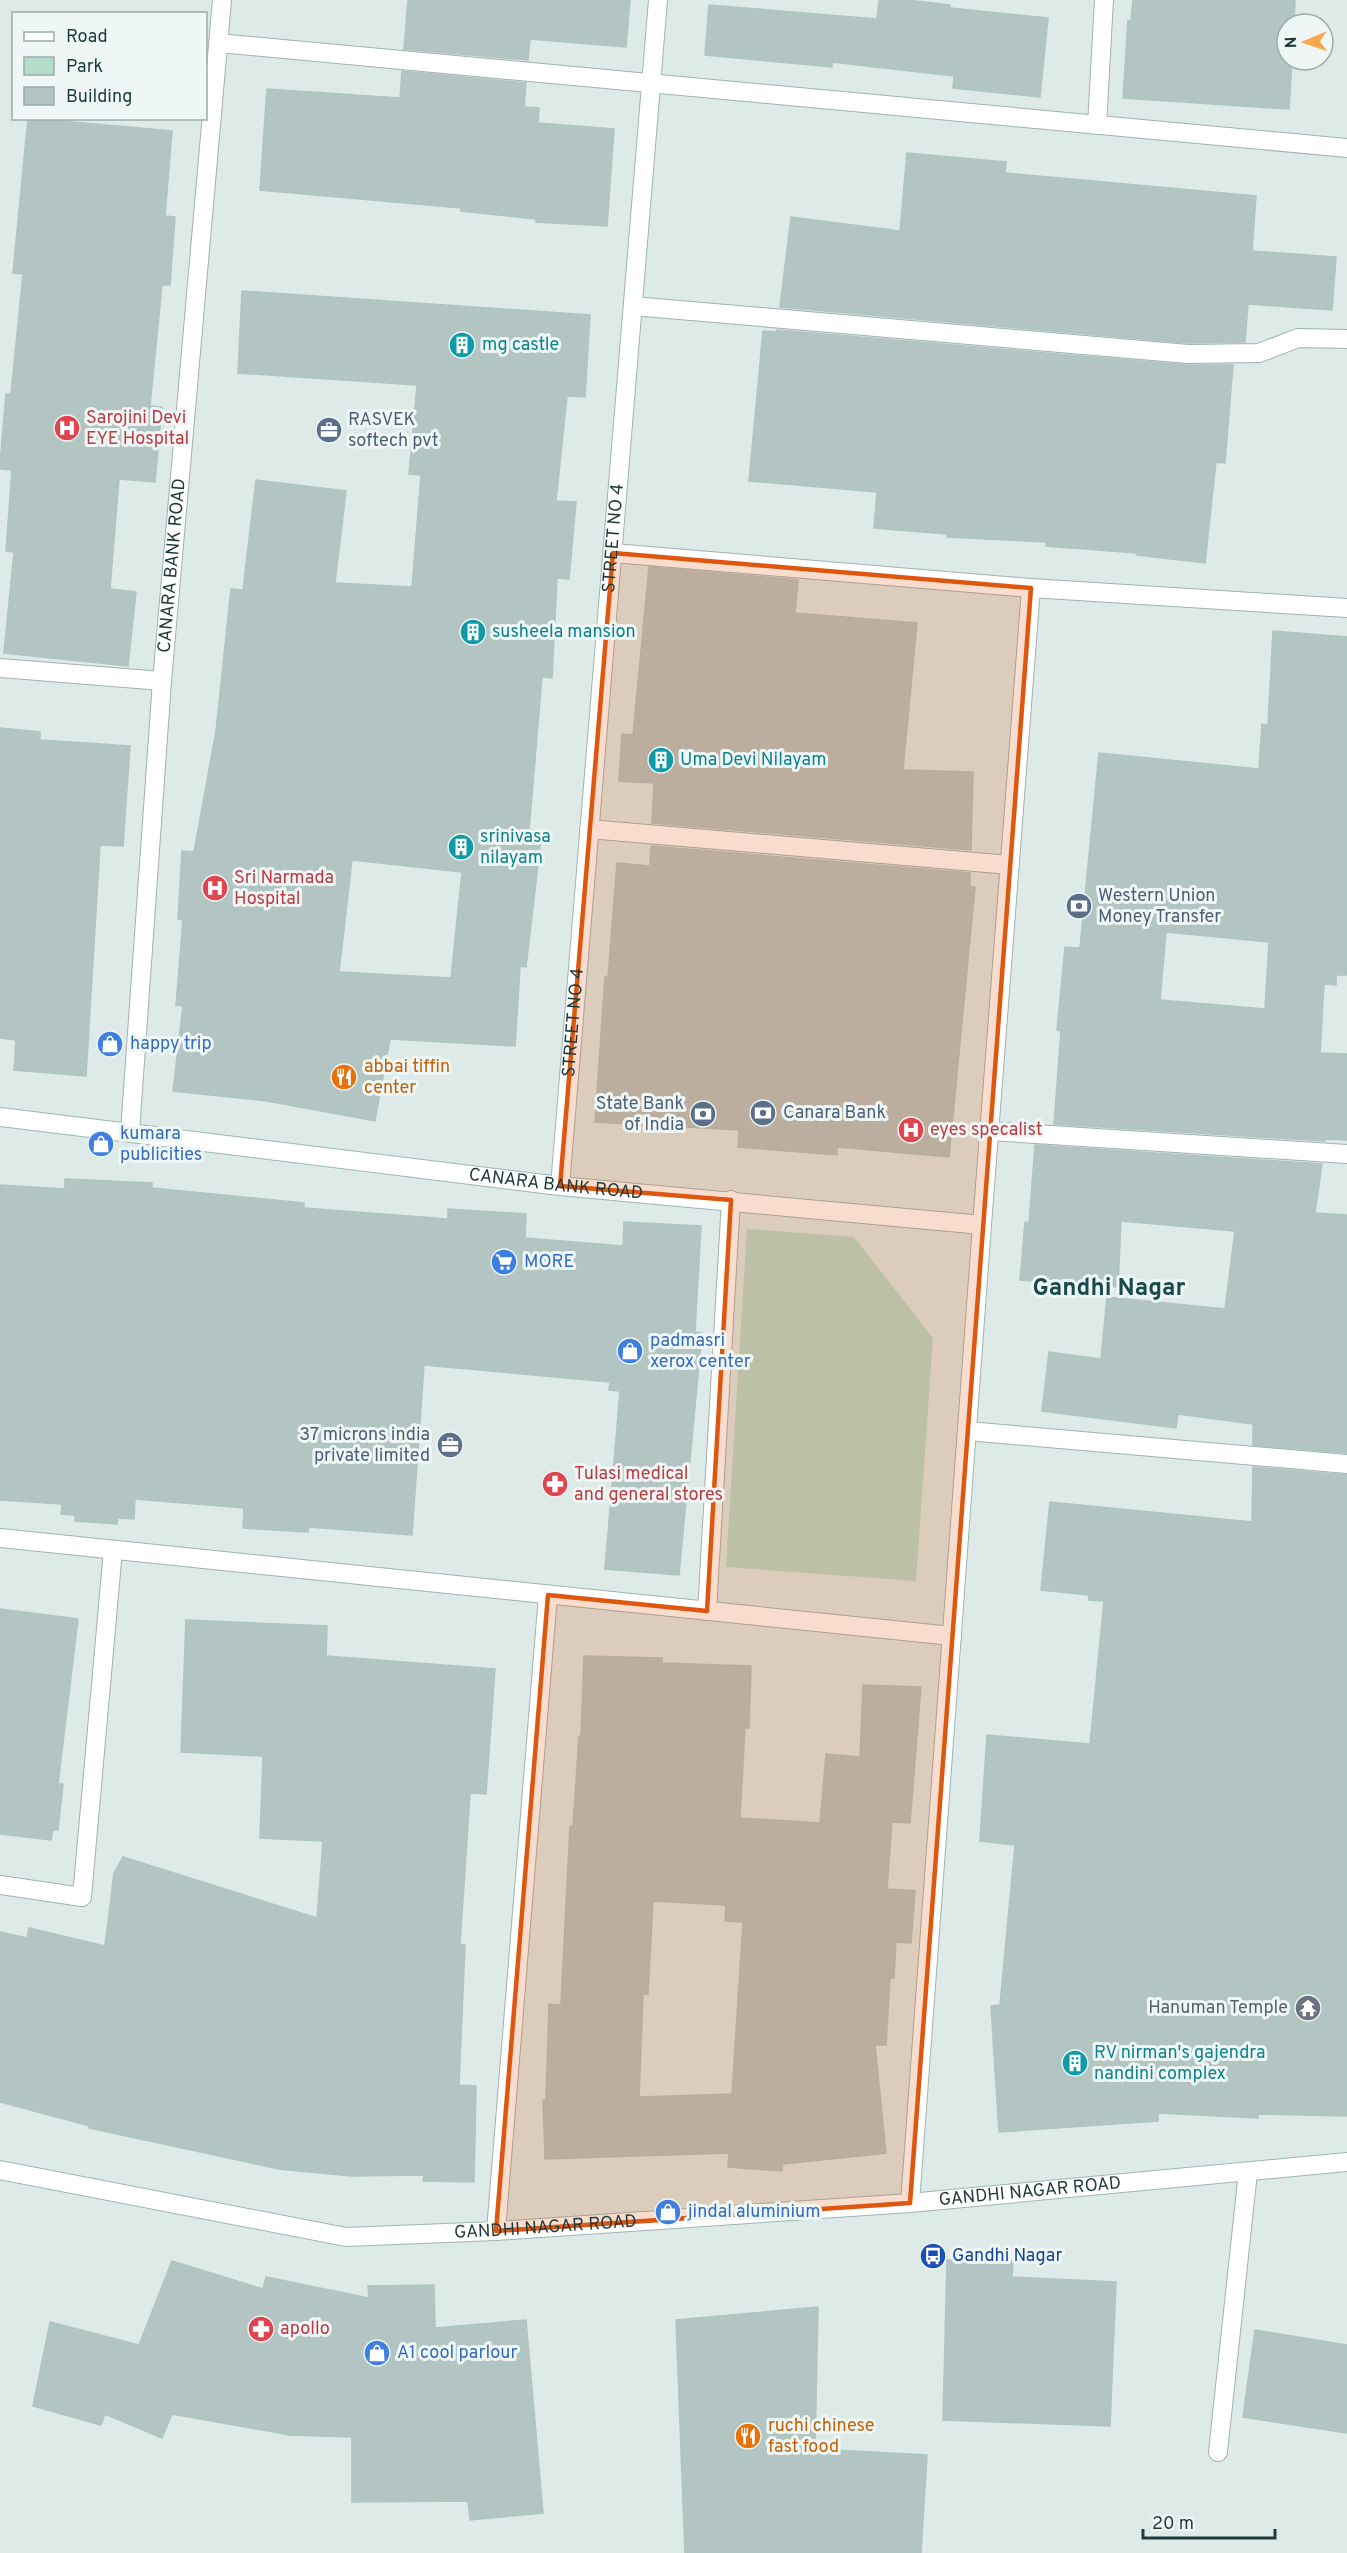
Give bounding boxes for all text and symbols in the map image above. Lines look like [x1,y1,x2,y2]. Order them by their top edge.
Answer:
legend [12,12,207,120]
north arrow [1275,12,1335,72]
text: Road [66,26,108,49]
text: N [1282,36,1302,49]
text: Park [66,56,103,79]
text: Building [66,86,132,109]
building icon: mg castle [447,330,477,360]
place label: mg castle [482,334,559,357]
place label: Sarojini Devi EYE Hospital [86,407,189,451]
place label: RASVEK softech pvt [348,409,439,453]
hospital icon: Sarojini Devi EYE Hospital [52,413,82,443]
office icon: RASVEK softech pvt [314,415,344,445]
street label: CANARA BANK ROAD [153,477,191,654]
street label: STREET NO 4 [598,483,630,594]
building icon: susheela mansion [458,617,488,647]
place label: susheela mansion [492,621,636,644]
building icon: Uma Devi Nilayam [646,745,676,775]
place label: Uma Devi Nilayam [680,749,826,772]
place label: srinivasa nilayam [480,826,551,870]
building icon: srinivasa nilayam [446,832,476,862]
place label: Sri Narmada Hospital [234,867,334,911]
hospital icon: Sri Narmada Hospital [200,873,230,903]
place label: Western Union Money Transfer [1098,885,1221,929]
bank icon: Western Union Money Transfer [1064,891,1094,921]
street label: STREET NO 4 [558,967,589,1078]
shop icon: happy trip [95,1029,125,1059]
place label: happy trip [130,1033,212,1056]
place label: abbai tiffin center [364,1056,450,1100]
restaurant icon: abbai tiffin center [329,1062,359,1092]
place label: State Bank of India [596,1093,684,1137]
bank icon: Canara Bank [748,1098,778,1128]
bank icon: State Bank of India [688,1099,718,1129]
place label: Canara Bank [783,1102,886,1125]
hospital icon: eyes specalist [896,1115,926,1145]
place label: eyes specalist [930,1119,1042,1142]
place label: kumara publicities [120,1123,202,1167]
shop icon: kumara publicities [86,1129,116,1159]
street label: CANARA BANK ROAD [467,1163,644,1205]
supermarket icon: MORE [489,1247,519,1277]
place label: MORE [524,1251,574,1274]
district label: Gandhi Nagar [1032,1274,1186,1304]
place label: padmasri xerox center [650,1330,751,1374]
shop icon: padmasri xerox center [615,1336,645,1366]
place label: 37 microns india private limited [299,1424,430,1468]
office icon: 37 microns india private limited [435,1430,465,1460]
place label: Tulasi medical and general stores [574,1463,723,1507]
pharmacy icon: Tulasi medical and general stores [540,1469,570,1499]
temple icon: Hanuman Temple [1293,1993,1323,2023]
place label: Hanuman Temple [1148,1997,1288,2020]
place label: RV nirman's gajendra nandini complex [1094,2042,1265,2086]
building icon: RV nirman's gajendra nandini complex [1060,2048,1090,2078]
street label: GANDHI NAGAR ROAD [938,2172,1122,2212]
shop icon: jindal aluminium [653,2197,683,2227]
place label: jindal aluminium [687,2201,821,2224]
street label: GANDHI NAGAR ROAD [453,2210,637,2244]
bus stop icon: Gandhi Nagar [918,2241,948,2271]
place label: Gandhi Nagar [952,2245,1062,2268]
pharmacy icon: apollo [246,2314,276,2344]
place label: apollo [280,2318,330,2341]
shop icon: A1 cool parlour [362,2338,392,2368]
place label: A1 cool parlour [397,2342,518,2365]
place label: ruchi chinese fast food [768,2415,874,2459]
restaurant icon: ruchi chinese fast food [733,2421,763,2451]
scale bar [1143,2502,1275,2540]
text: 20 m [1152,2513,1194,2536]

